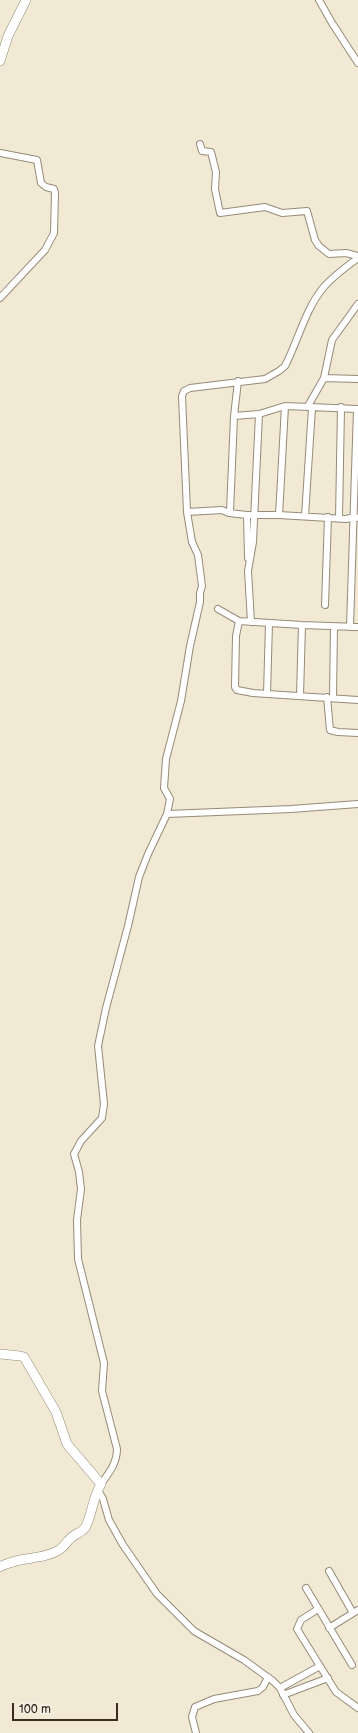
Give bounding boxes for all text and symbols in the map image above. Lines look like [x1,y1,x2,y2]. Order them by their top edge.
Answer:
scale bar [14,1695,120,1721]
text: 100 m [19,1702,51,1717]

